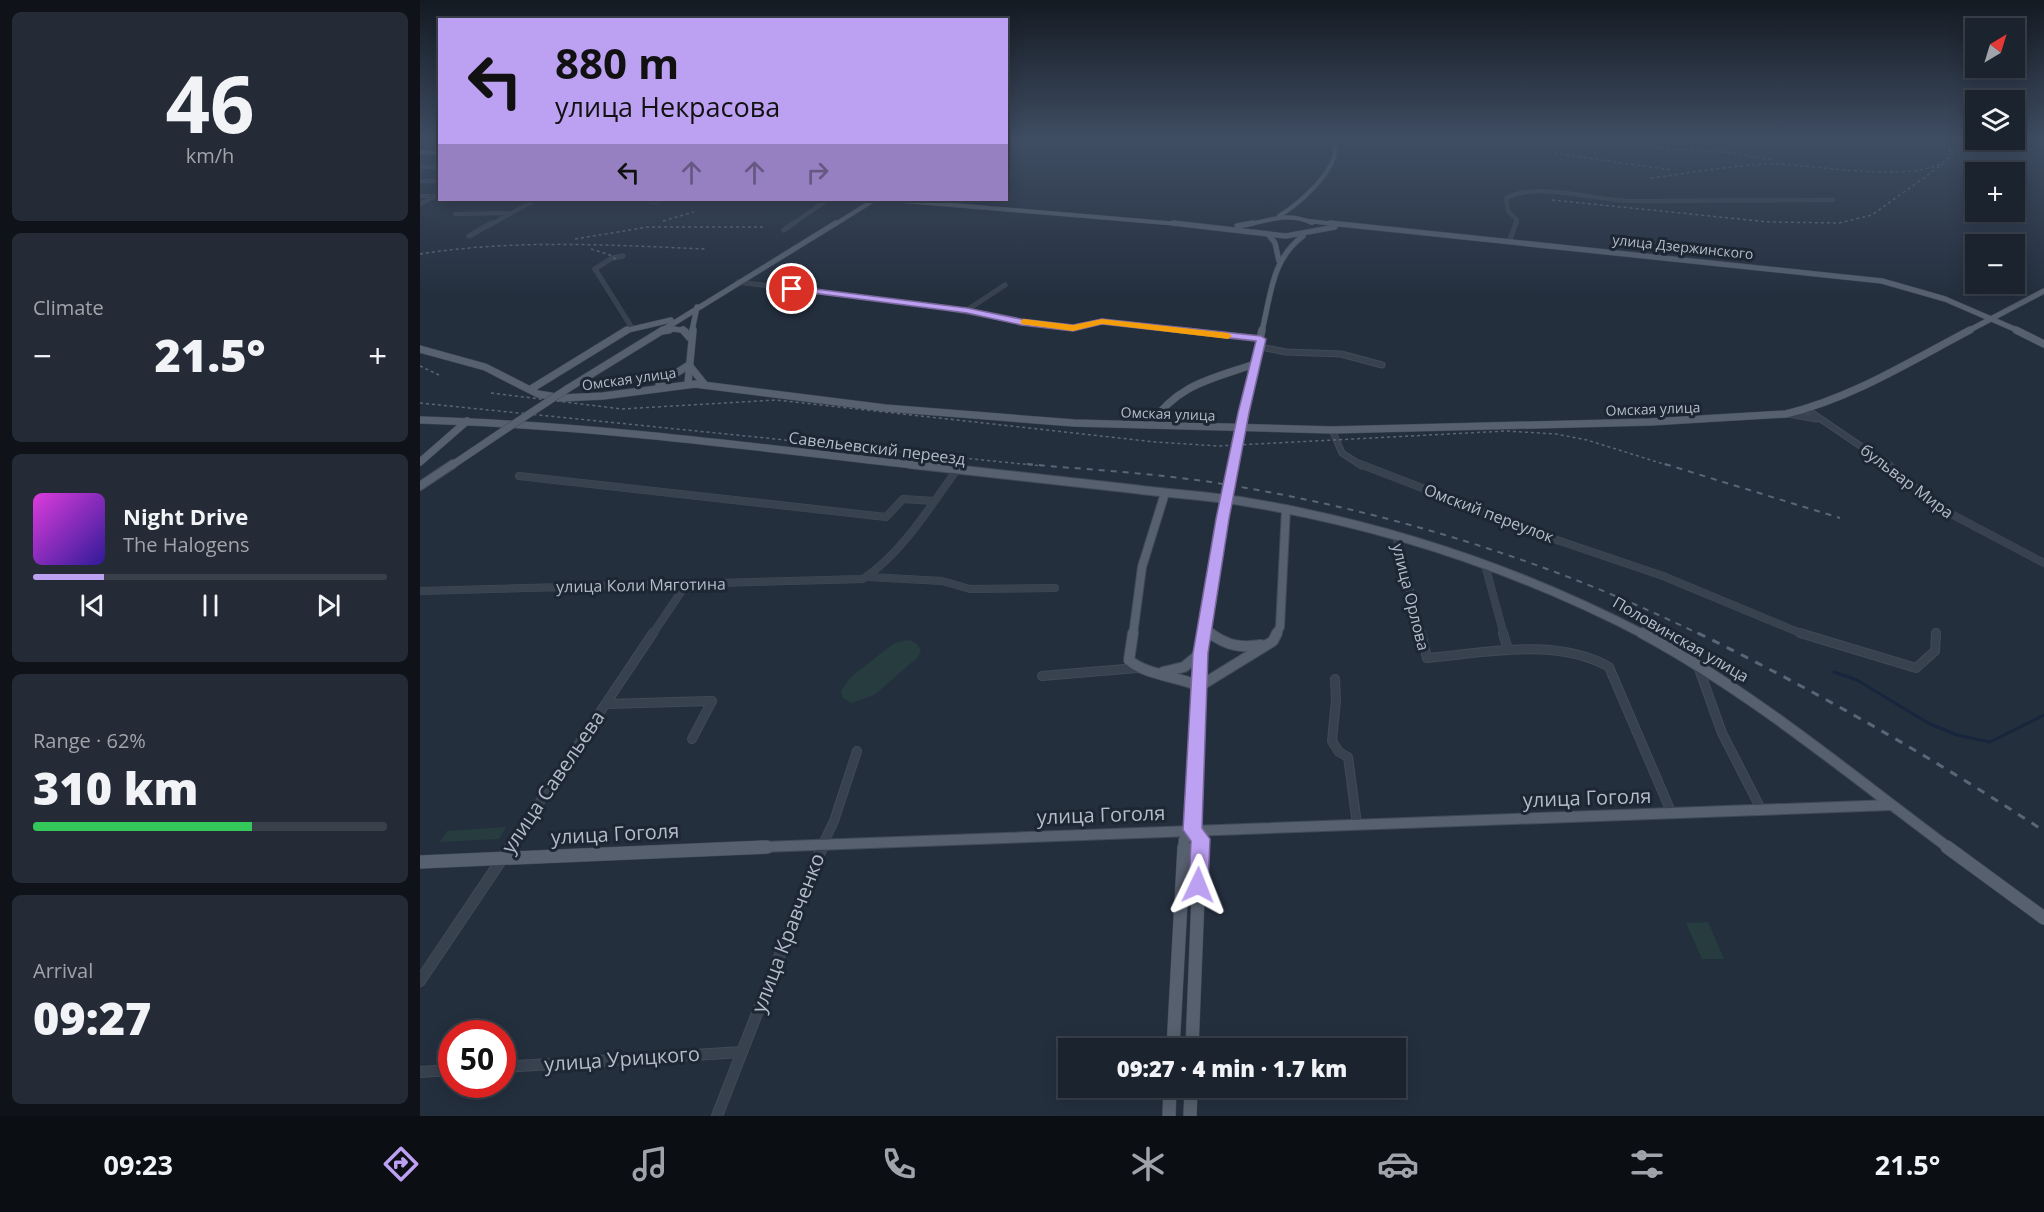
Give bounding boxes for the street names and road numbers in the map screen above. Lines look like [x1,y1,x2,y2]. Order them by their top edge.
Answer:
street label: улица Дзержинского [1612,230,1755,263]
street label: Омская улица [581,363,677,395]
street label: Омская улица [1605,397,1701,420]
street label: Омская улица [1120,402,1216,425]
street label: Савельевский переезд [787,426,967,470]
street label: бульвар Мира [1856,439,1958,523]
street label: Омский переулок [1421,478,1558,548]
street label: улица Орлова [1387,541,1435,653]
street label: улица Коли Мяготина [556,573,726,597]
street label: Половинская улица [1609,591,1753,687]
street label: улица Савельева [495,705,610,858]
street label: улица Гоголя [1522,782,1652,813]
street label: улица Гоголя [1036,799,1166,830]
street label: улица Гоголя [550,817,680,850]
street label: улица Кравченко [745,849,830,1016]
street label: улица Урицкого [543,1040,701,1077]

